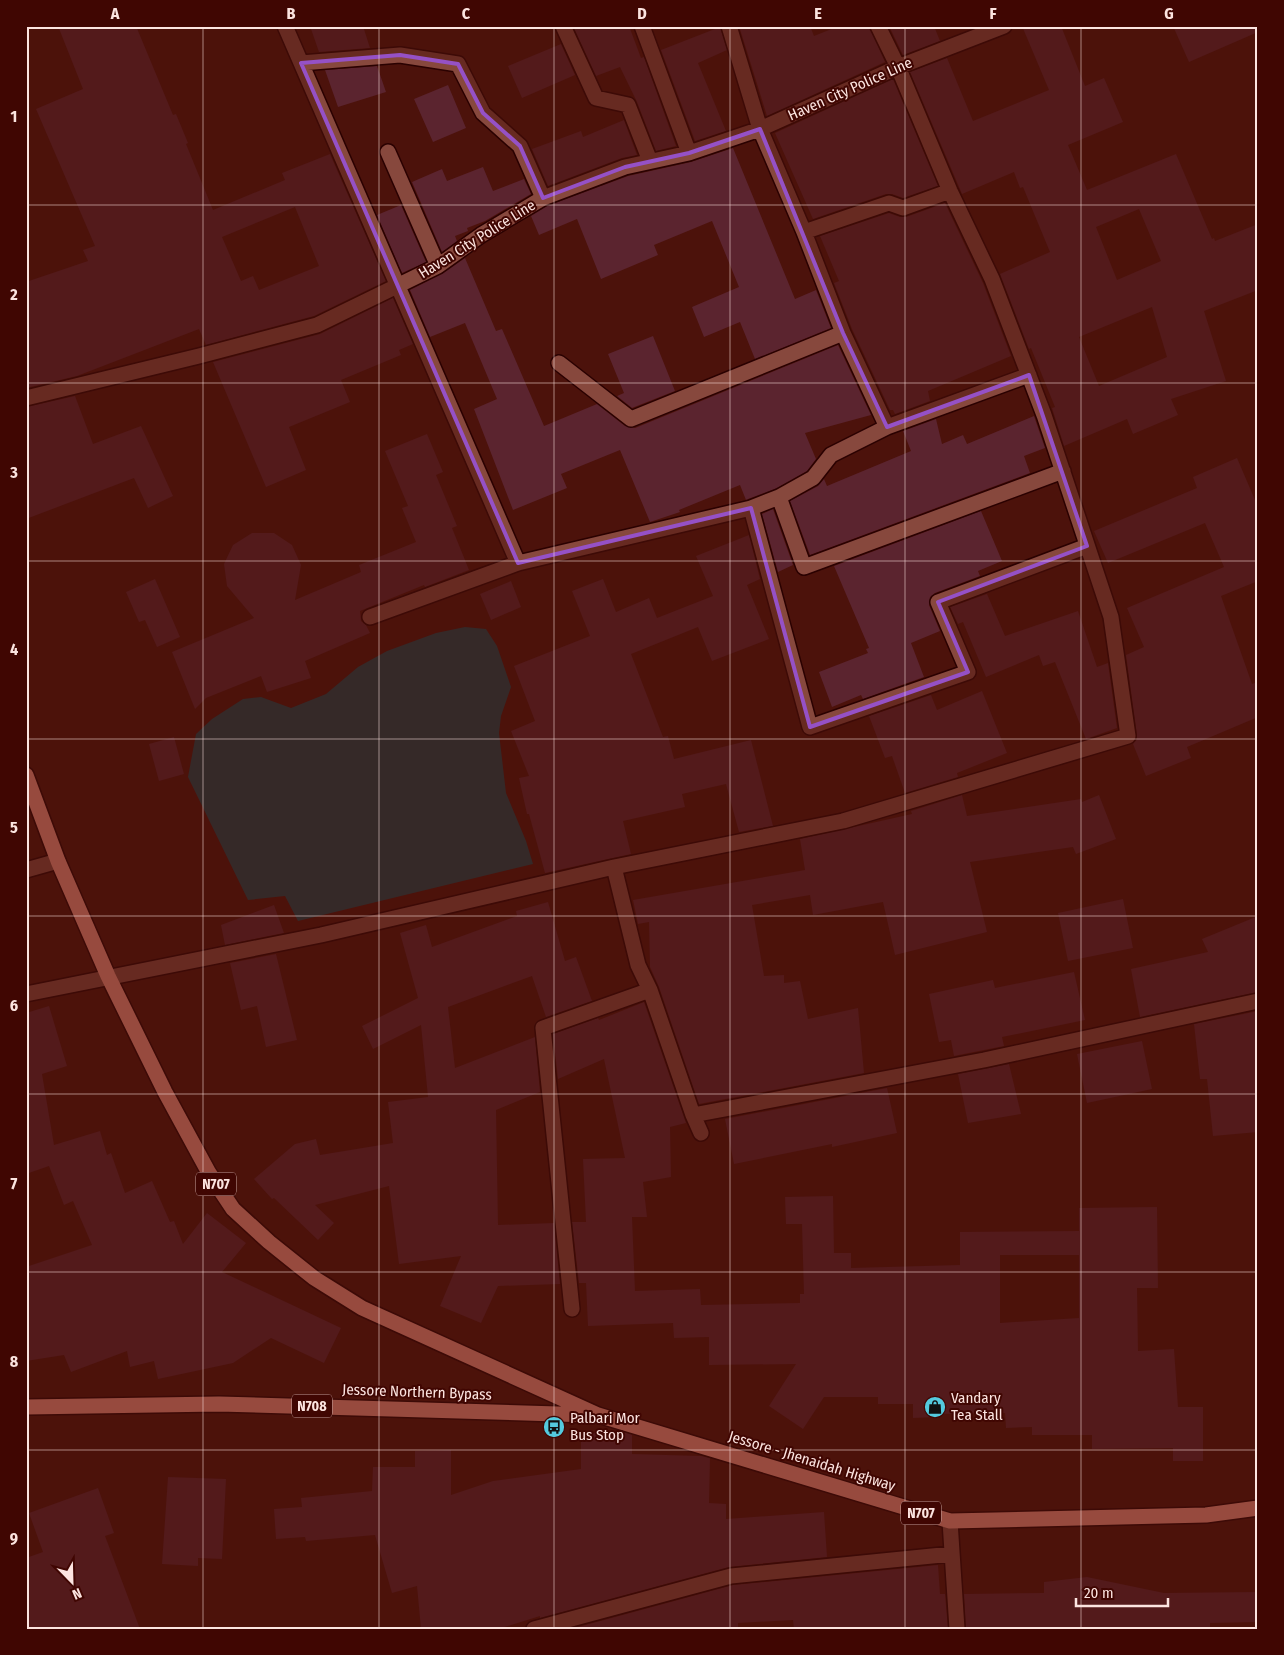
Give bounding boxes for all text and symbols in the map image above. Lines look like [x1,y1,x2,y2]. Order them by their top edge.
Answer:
text: A [110,4,120,23]
text: B [287,4,296,23]
text: C [462,4,471,23]
text: D [637,4,647,23]
text: E [814,4,822,23]
text: F [989,4,997,23]
text: G [1164,4,1174,23]
street label: Haven City Police Line [785,54,915,124]
text: 1 [11,107,17,126]
street label: Haven City Police Line [415,196,539,282]
text: 2 [9,285,18,304]
text: 3 [9,463,18,482]
text: 4 [10,640,18,659]
text: 5 [10,818,18,837]
text: 6 [10,996,18,1015]
road number: N707 [196,1172,236,1196]
text: 7 [11,1174,18,1193]
text: 8 [10,1352,19,1371]
street label: Jessore Northern Bypass [342,1380,492,1404]
place label: Vandary Tea Stall [951,1389,1003,1424]
road number: N708 [292,1394,332,1418]
shop icon: Vandary Tea Stall [923,1395,947,1419]
place label: Palbari Mor Bus Stop [570,1409,641,1444]
bus stop icon: Palbari Mor Bus Stop [542,1415,566,1439]
street label: Jessore - Jhenaidah Highway [726,1427,898,1495]
road number: N707 [901,1502,941,1525]
text: 9 [10,1529,18,1548]
north arrow [48,1558,98,1608]
scale bar [1076,1575,1169,1607]
text: N [70,1584,84,1603]
text: 20 m [1084,1584,1114,1602]

